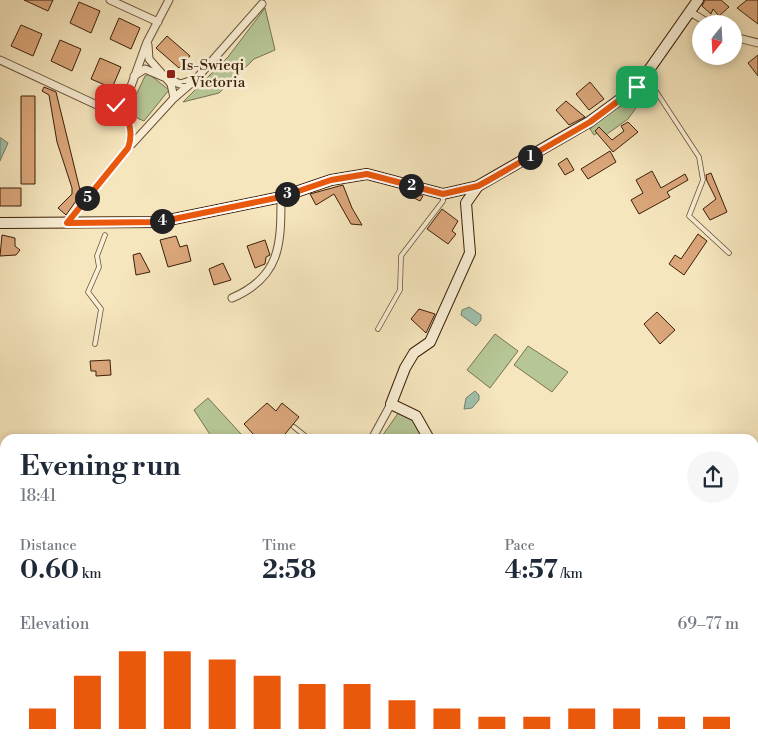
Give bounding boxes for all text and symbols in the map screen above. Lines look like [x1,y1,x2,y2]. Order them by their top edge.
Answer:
north arrow [692,15,742,65]
map controls [692,15,742,65]
place label: Is-Swieqi - Victoria [181,56,246,92]
pin [616,66,658,108]
marker: Is-Swieqi - Victoria [165,68,177,80]
icon: arrive [623,73,651,101]
pin [95,84,137,126]
icon: check [102,91,130,119]
pin: 1 [518,144,542,170]
text: 1 [527,148,534,166]
pin: 2 [398,174,424,198]
text: 2 [407,177,416,195]
pin: 3 [274,182,300,206]
text: 3 [283,185,292,203]
pin: 5 [74,186,100,210]
text: 5 [83,189,92,207]
pin: 4 [150,208,174,234]
text: 4 [158,212,167,230]
text: Evening run [20,449,181,484]
button: share [687,451,739,503]
text: 18:41 [20,486,56,506]
text: Distance [20,537,77,555]
text: Time [262,537,296,555]
text: Pace [505,537,535,555]
text: 0.60 [20,555,79,586]
text: 2:58 [262,555,316,586]
text: 4:57 [505,555,558,586]
text: km [79,565,101,583]
text: /km [558,565,583,583]
text: Elevation [20,614,89,634]
text: 69–77 m [678,614,739,634]

